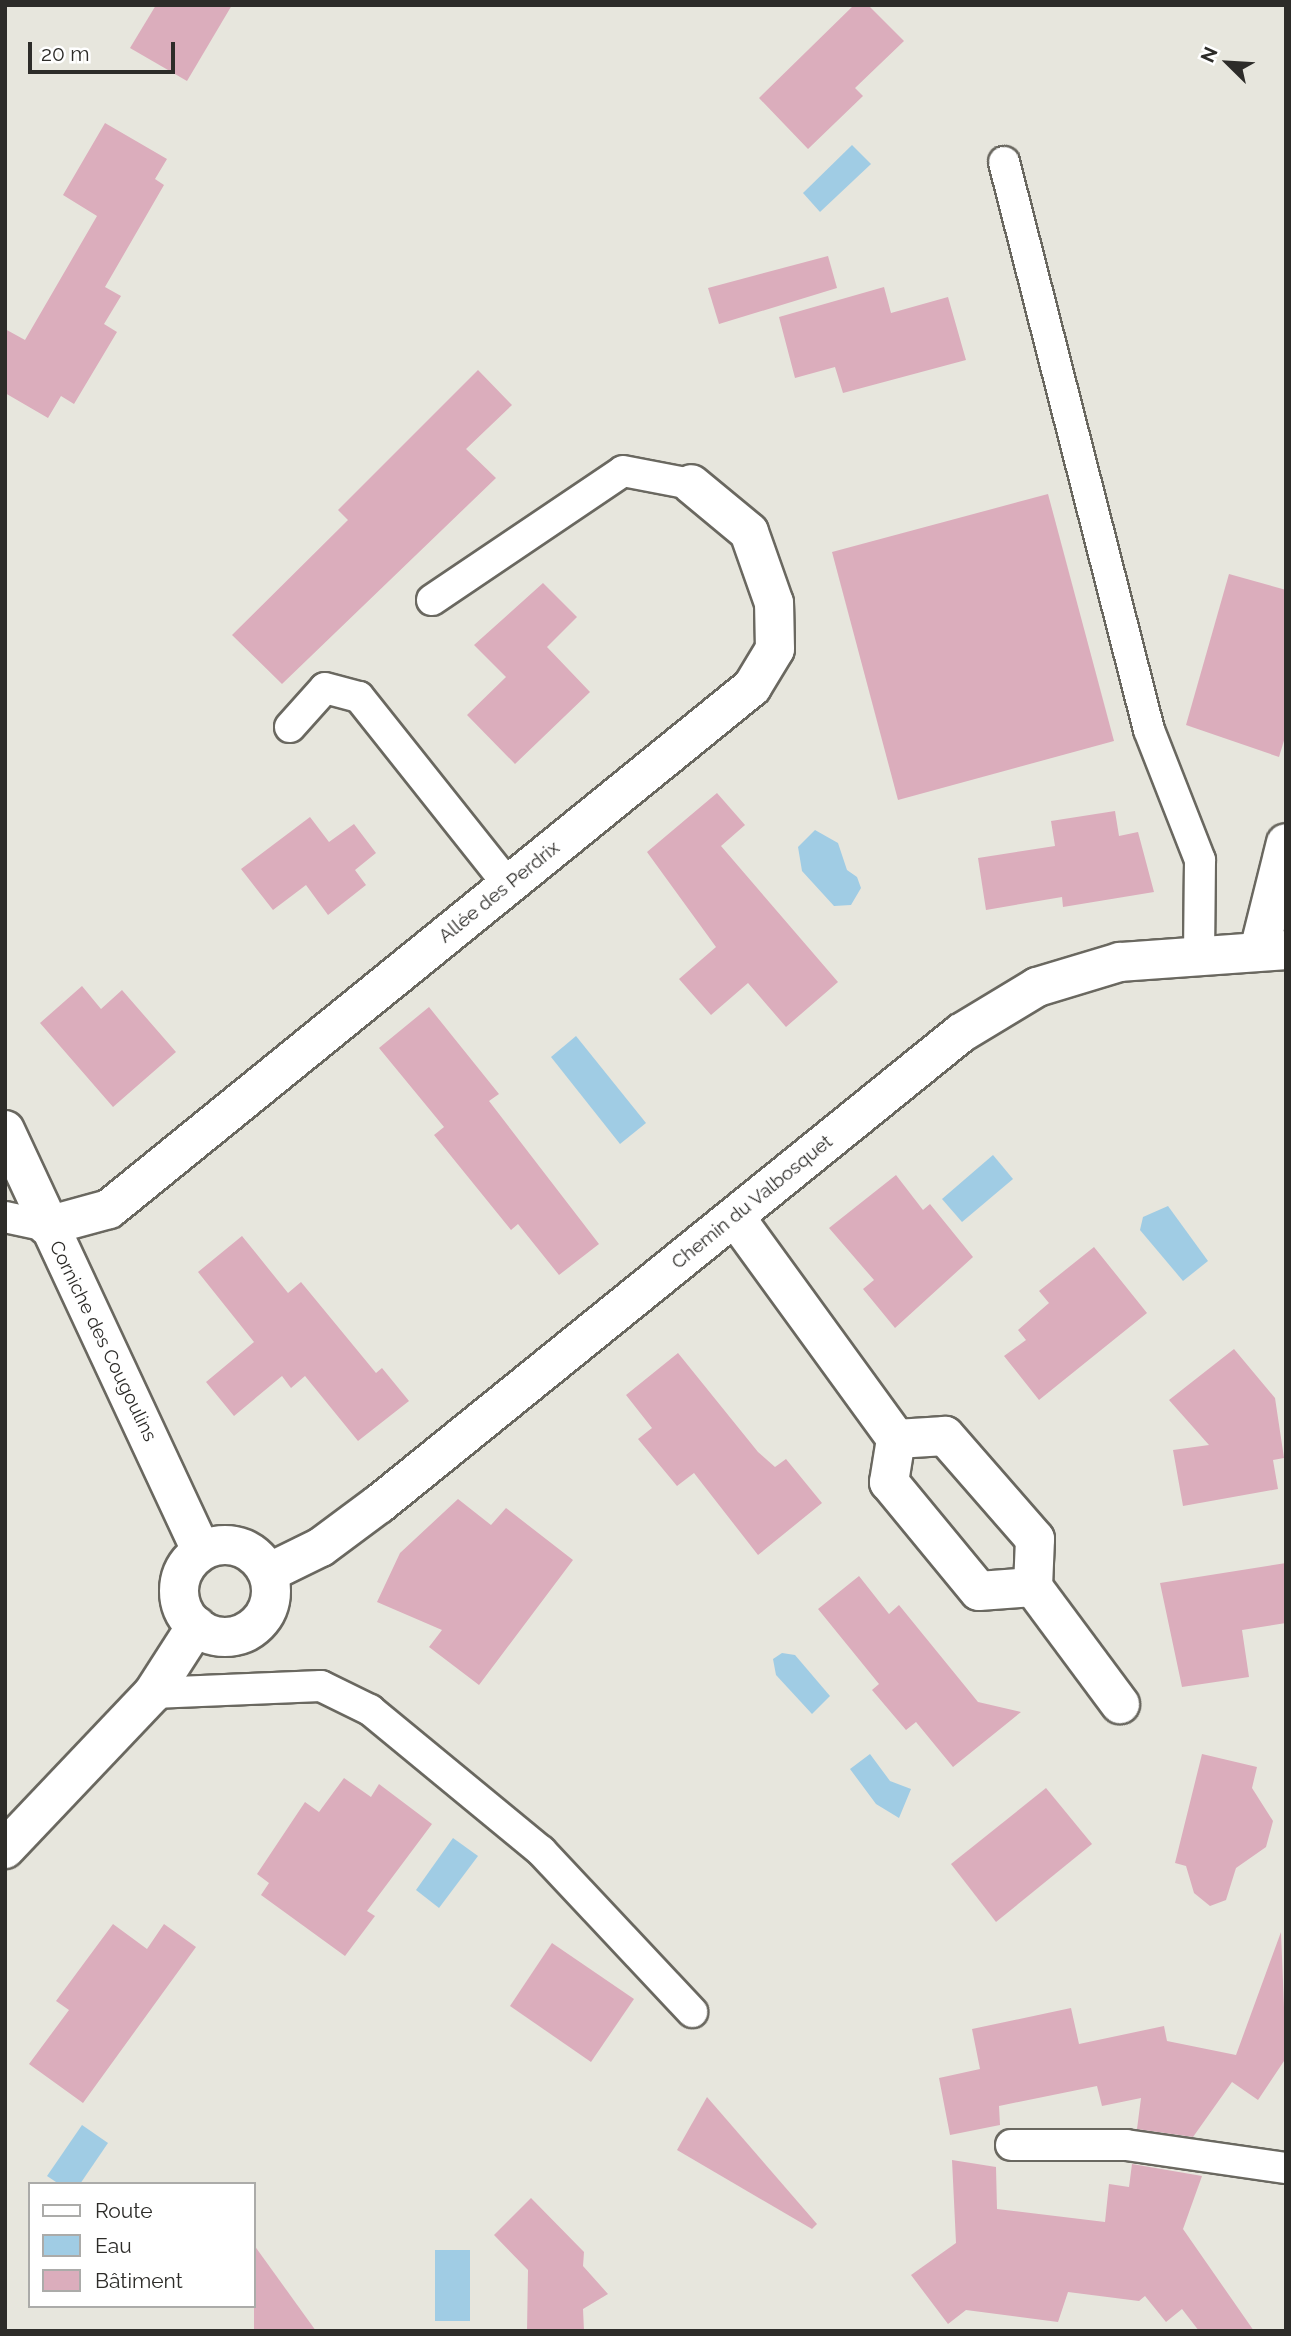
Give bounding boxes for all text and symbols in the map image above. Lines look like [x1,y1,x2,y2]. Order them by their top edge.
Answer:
scale bar [32,28,178,72]
north arrow [1193,28,1263,98]
text: 20 m [41,41,89,66]
text: N [1196,43,1222,66]
street label: Allée des Perdrix [434,836,564,948]
street label: Chemin du Valbosquet [667,1130,837,1274]
street label: Corniche des Cougoulins [44,1237,162,1445]
legend [28,2182,256,2308]
text: Route [95,2198,153,2223]
text: Eau [95,2233,132,2258]
text: Bâtiment [95,2268,183,2293]

